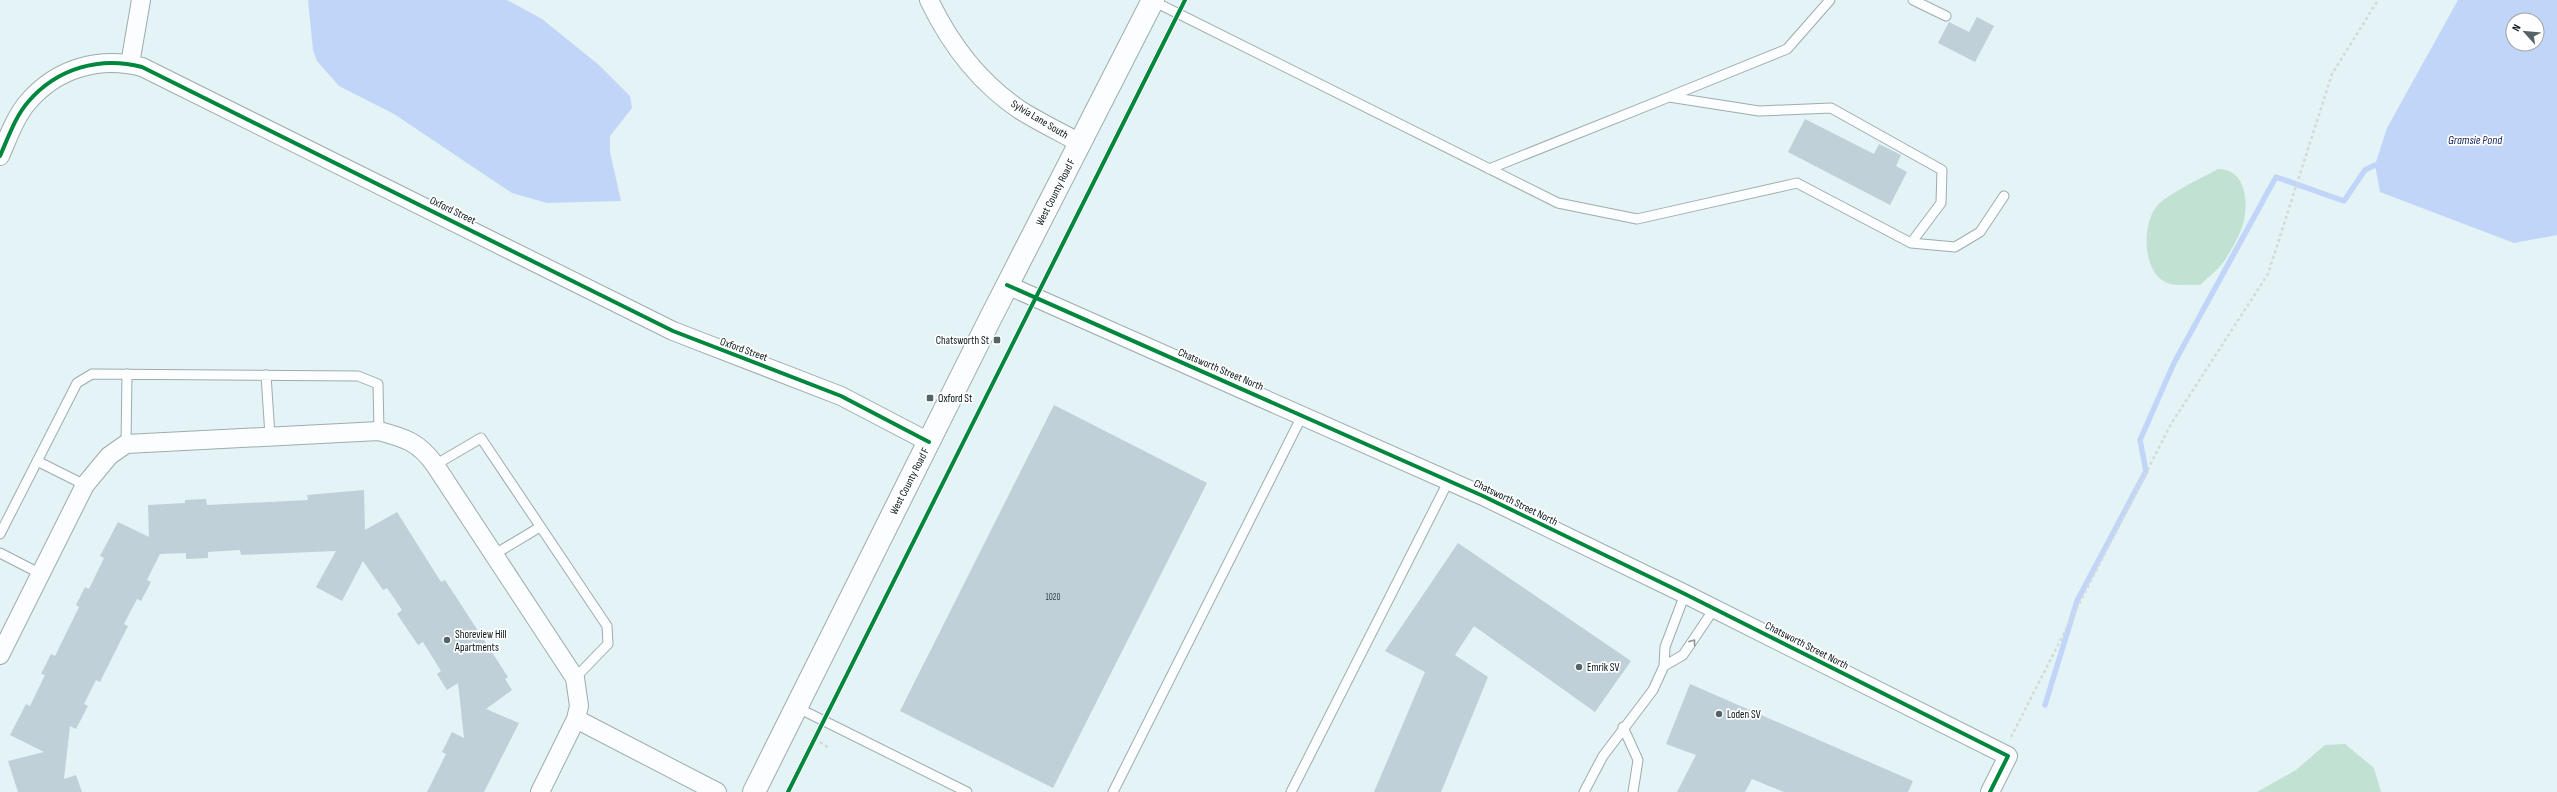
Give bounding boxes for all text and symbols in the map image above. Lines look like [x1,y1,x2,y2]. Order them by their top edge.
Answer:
north arrow [2505,12,2545,52]
text: N [2509,22,2524,33]
street label: Sylvia Lane South [1009,97,1071,142]
water label: Gramsie Pond [2448,133,2503,148]
street label: West County Road F [1033,157,1078,228]
street label: Oxford Street [428,194,478,227]
place label: Chatsworth St [936,334,990,347]
street label: Oxford Street [718,335,770,364]
marker: Chatsworth St [992,335,1002,345]
street label: Chatsworth Street North [1176,346,1266,393]
place label: Oxford St [938,392,973,405]
marker: Oxford St [925,393,935,403]
street label: West County Road F [887,446,932,517]
street label: Chatsworth Street North [1472,476,1560,529]
house number: 1020 [1046,592,1060,603]
street label: Chatsworth Street North [1763,619,1851,672]
place label: Shoreview Hill Apartments [454,628,507,654]
marker: Shoreview Hill Apartments [442,635,452,645]
one-way arrow [1688,639,1695,646]
place label: Emrik SV [1587,661,1619,674]
marker: Emrik SV [1574,662,1584,672]
place label: Loden SV [1727,708,1761,721]
marker: Loden SV [1714,709,1724,719]

